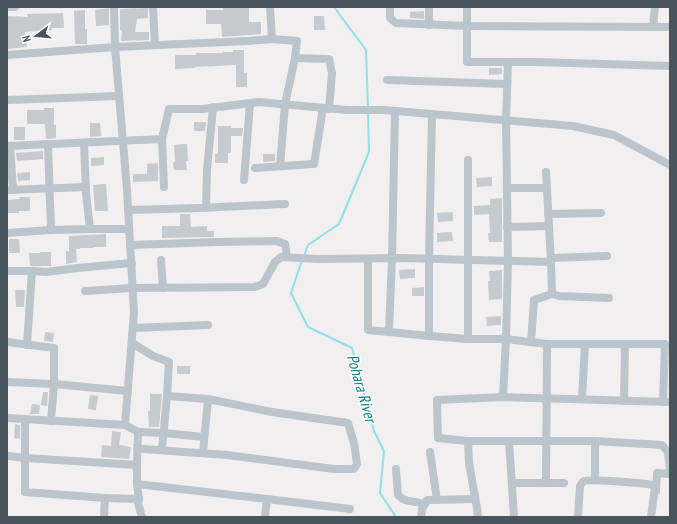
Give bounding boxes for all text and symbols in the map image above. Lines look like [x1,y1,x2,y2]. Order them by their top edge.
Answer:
north arrow [16,16,56,56]
text: N [19,34,34,44]
water label: Pohara River [343,352,382,427]

